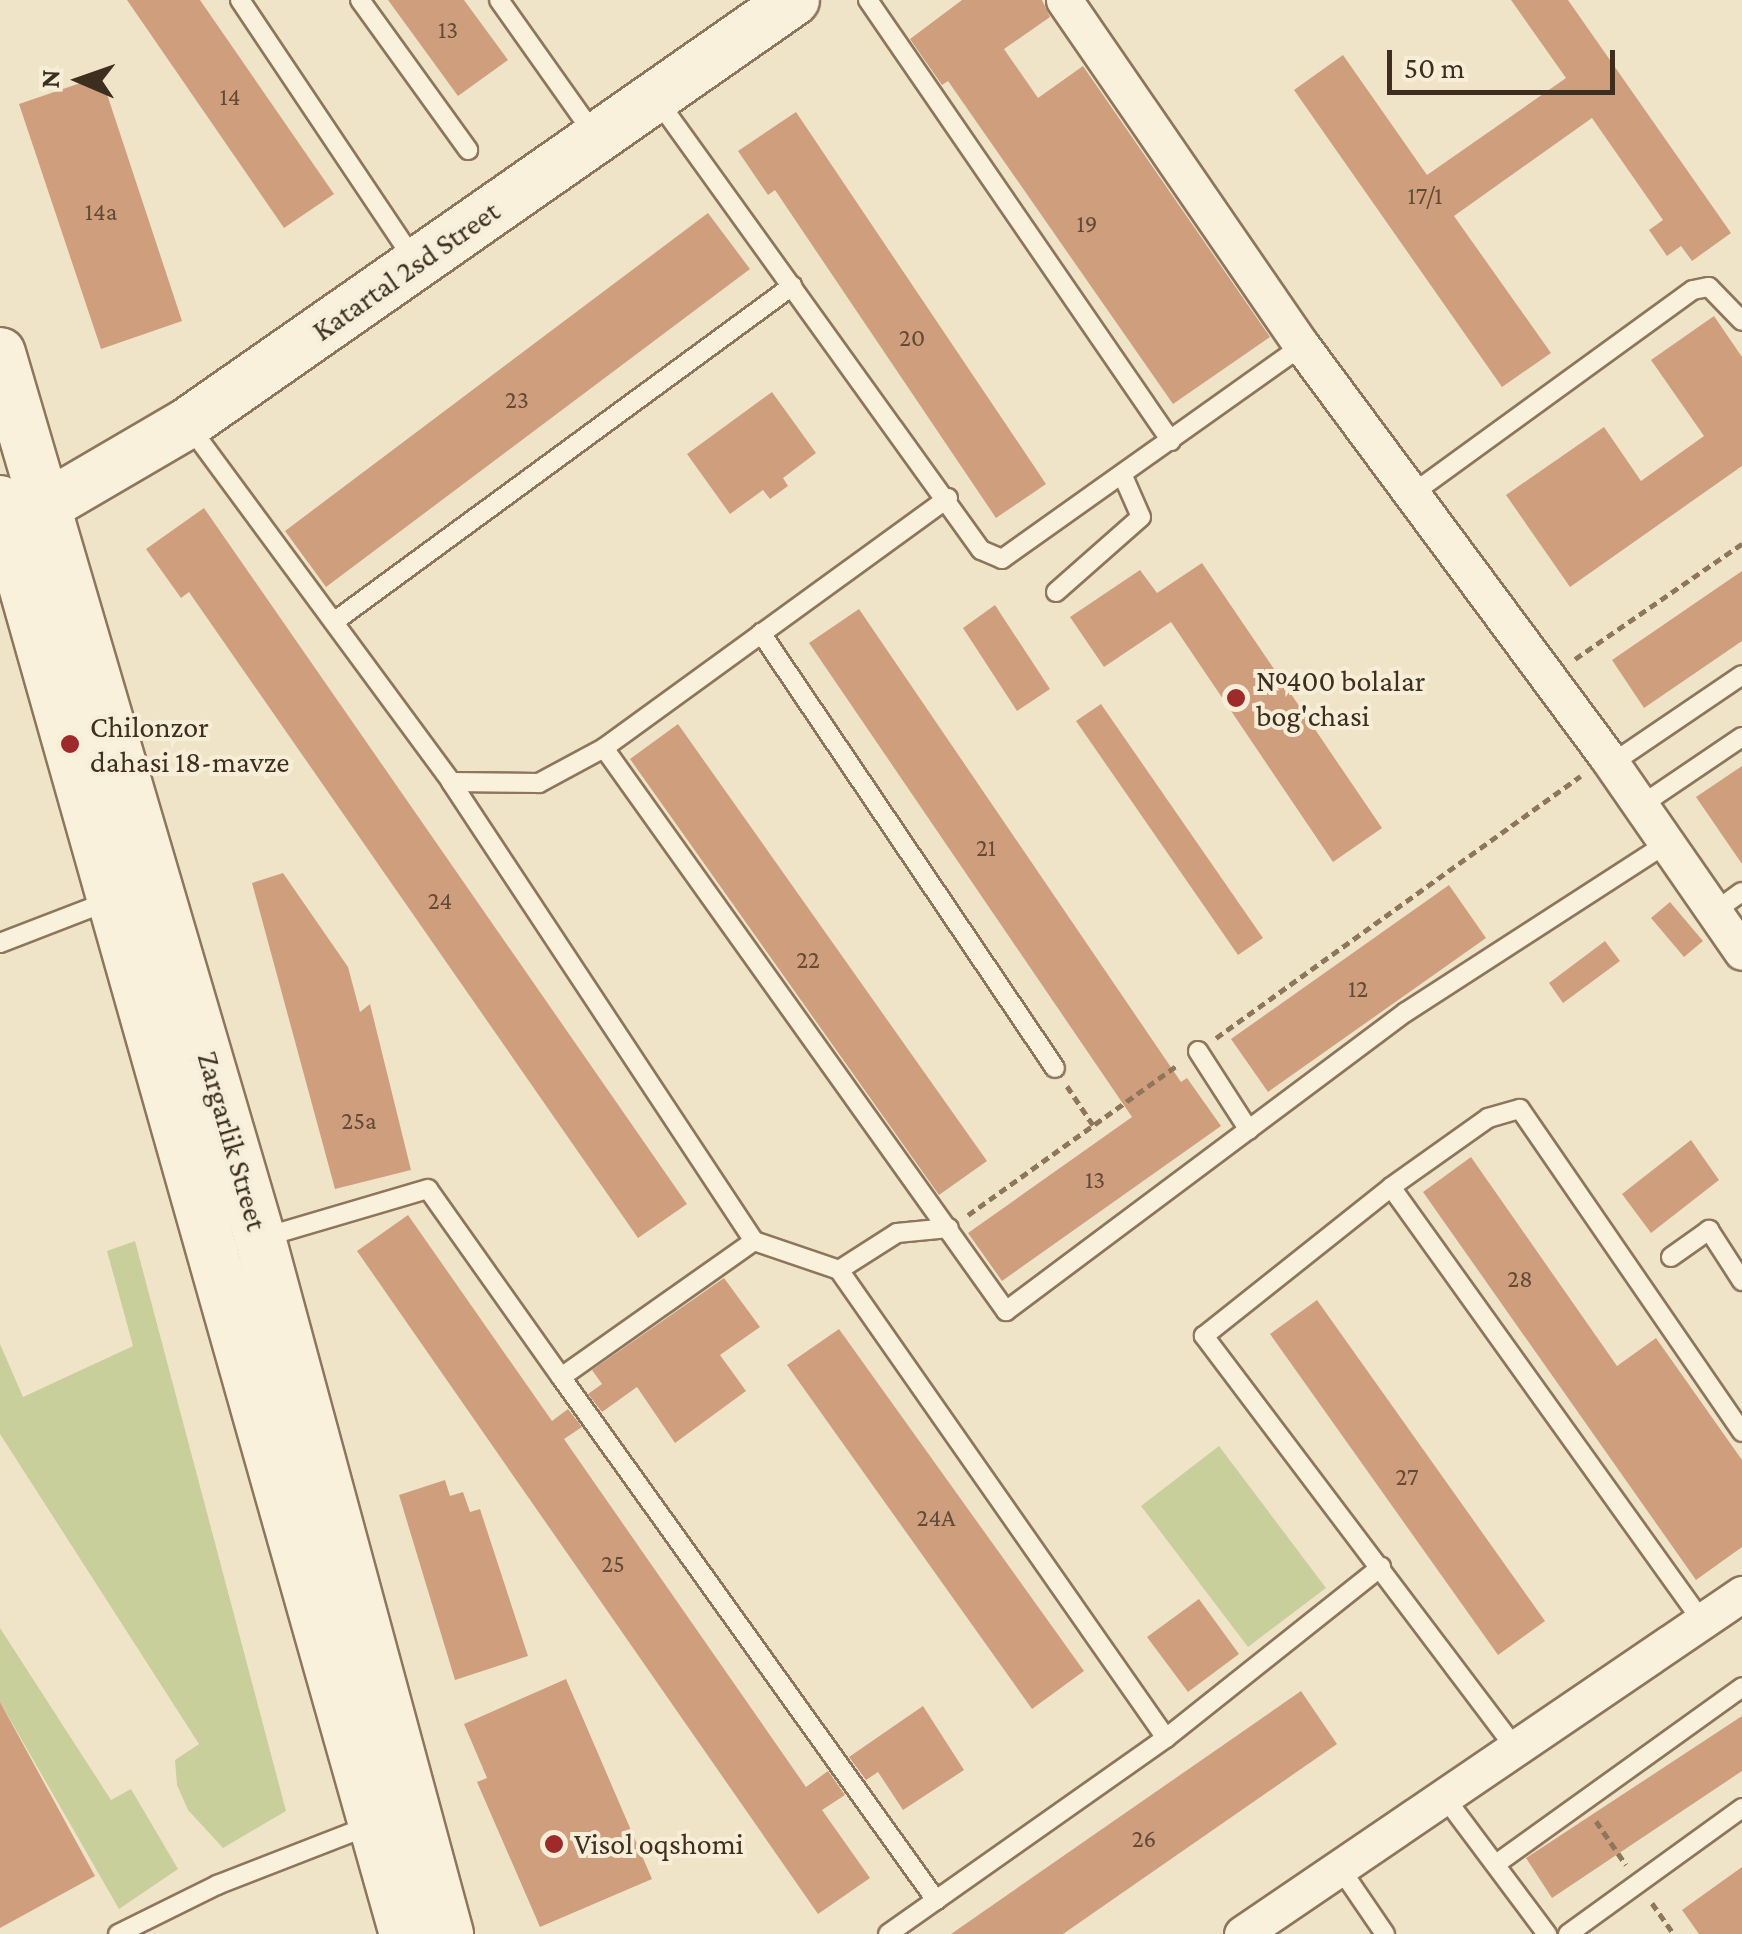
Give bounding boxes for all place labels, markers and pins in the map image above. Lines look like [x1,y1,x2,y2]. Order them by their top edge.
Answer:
place label: №400 bolalar bog'chasi [1256,663,1426,734]
marker: №400 bolalar bog'chasi [1225,687,1247,709]
place label: Chilonzor dahasi 18-mavze [90,709,290,780]
marker: Chilonzor dahasi 18-mavze [59,733,81,755]
place label: Visol oqshomi [574,1826,744,1862]
marker: Visol oqshomi [543,1833,565,1855]

